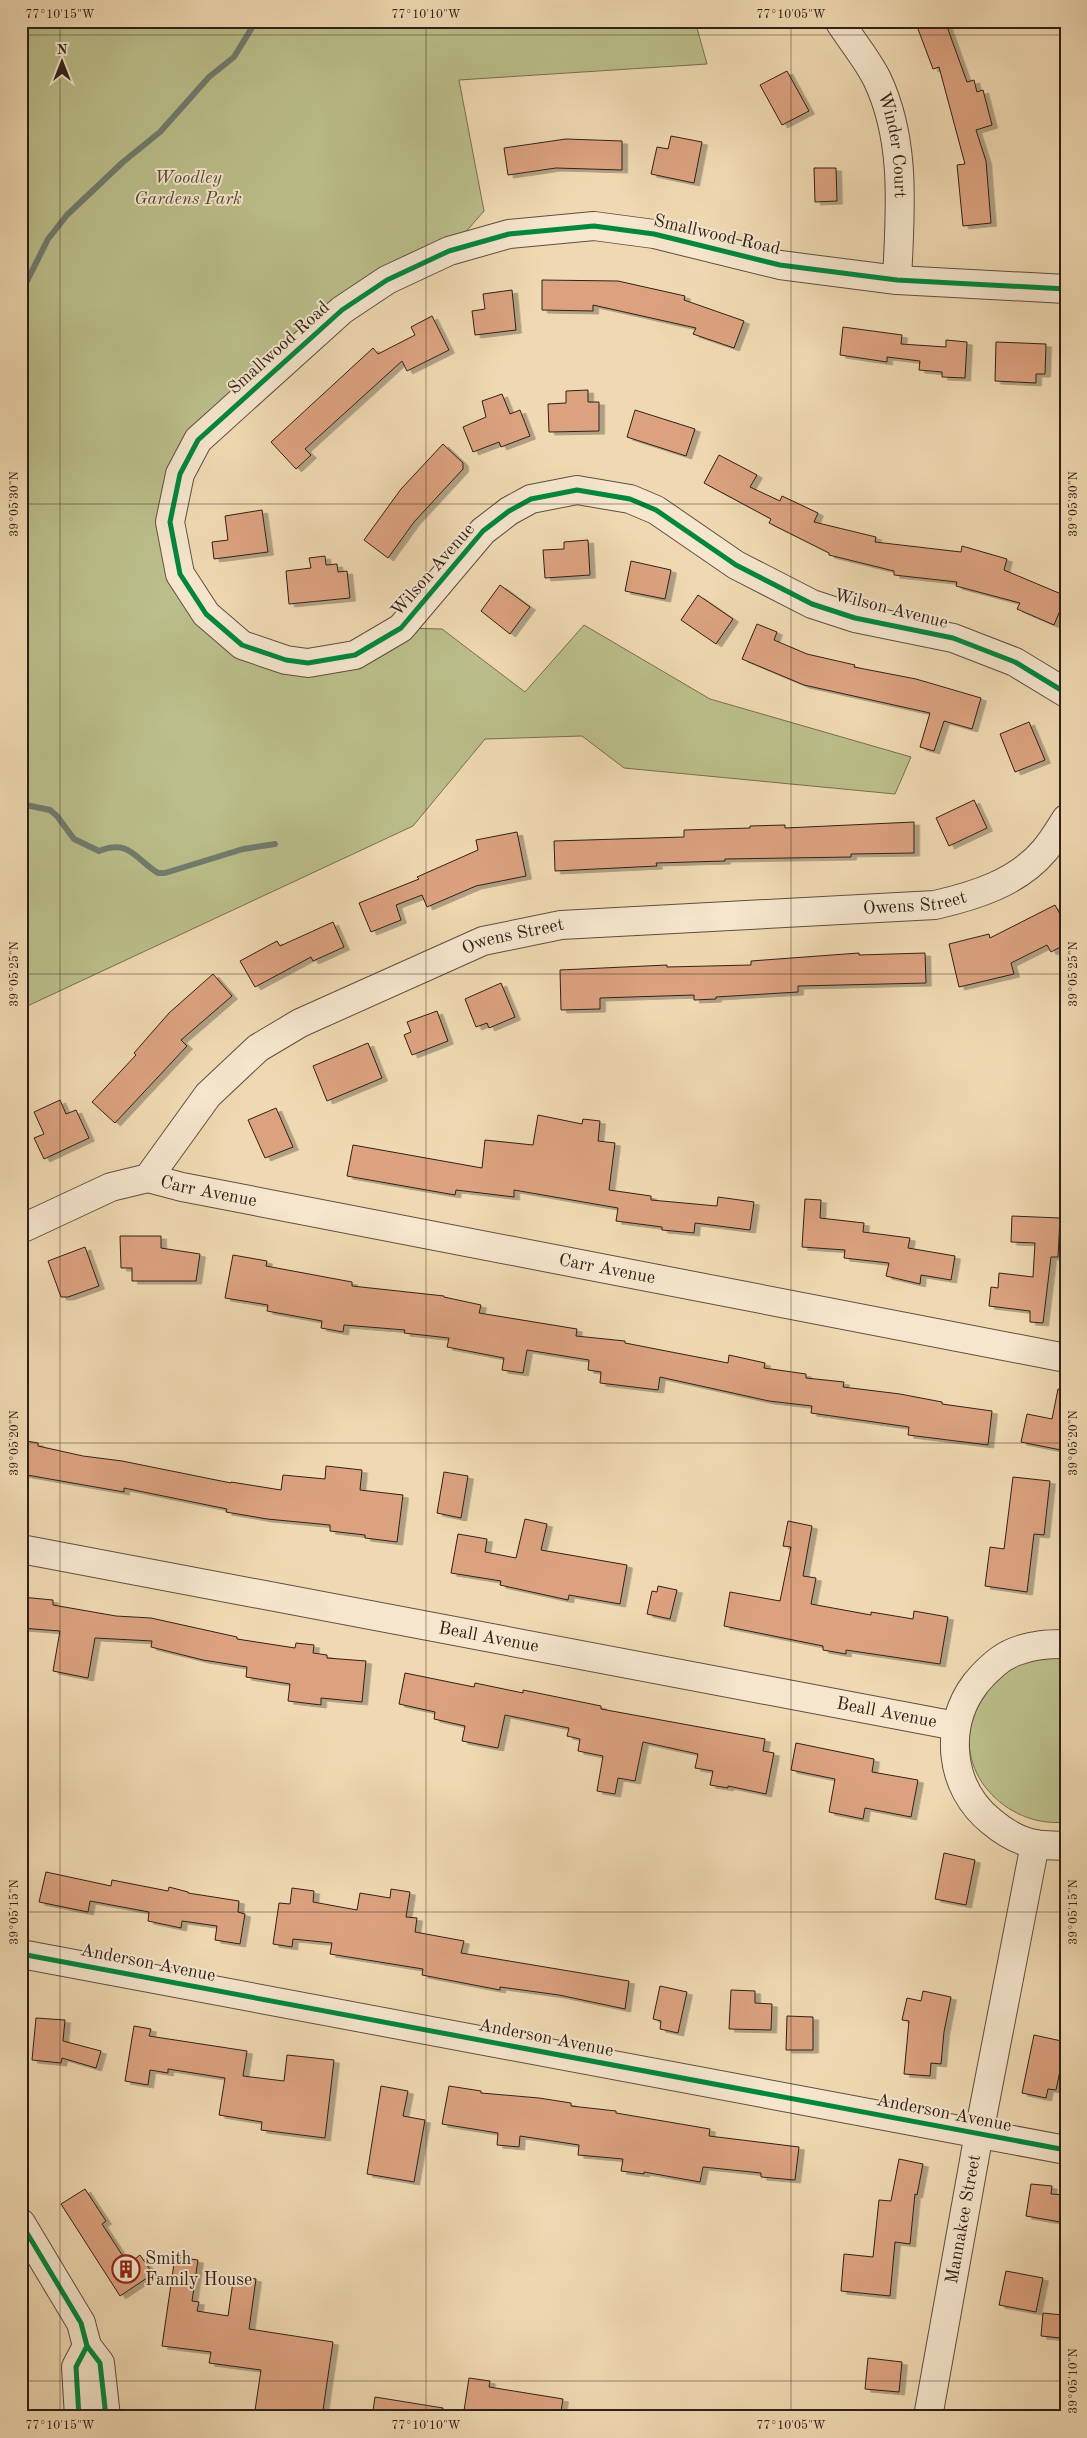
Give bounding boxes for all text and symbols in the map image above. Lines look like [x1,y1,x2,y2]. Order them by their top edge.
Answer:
text: 77°10'15"W [25,8,95,21]
text: 77°10'05"W [756,8,826,21]
text: 77°10'10"W [391,9,461,21]
north arrow [38,38,88,88]
text: N [57,43,68,57]
street label: Winder Court [875,90,909,198]
park label: Woodley Gardens Park [134,169,242,208]
street label: Smallwood Road [652,212,782,258]
street label: Smallwood Road [225,298,333,398]
text: 39°05'30"N [8,471,21,537]
text: 39°05'30"N [1067,471,1080,537]
street label: Wilson Avenue [388,520,478,620]
street label: Wilson Avenue [832,586,950,632]
street label: Owens Street [862,888,969,918]
street label: Owens Street [459,916,565,958]
text: 39°05'25"N [8,941,21,1007]
text: 39°05'25"N [1067,941,1080,1007]
street label: Carr Avenue [158,1173,258,1210]
street label: Carr Avenue [557,1251,657,1287]
text: 39°05'20"N [8,1410,21,1476]
text: 39°05'20"N [1067,1410,1080,1476]
street label: Beall Avenue [437,1619,540,1656]
street label: Beall Avenue [835,1695,938,1731]
text: 39°05'15"N [8,1879,21,1945]
text: 39°05'15"N [1067,1879,1080,1945]
street label: Anderson Avenue [79,1941,217,1985]
street label: Anderson Avenue [477,2016,615,2060]
street label: Anderson Avenue [875,2091,1013,2135]
street label: Mannakee Street [943,2153,984,2285]
place label: Smith Family House [145,2250,252,2289]
building icon: Smith Family House [111,2254,141,2284]
text: 39°05'10"N [1067,2348,1080,2414]
text: 77°10'15"W [25,2419,95,2432]
text: 77°10'05"W [756,2419,826,2432]
text: 77°10'10"W [391,2420,461,2432]

